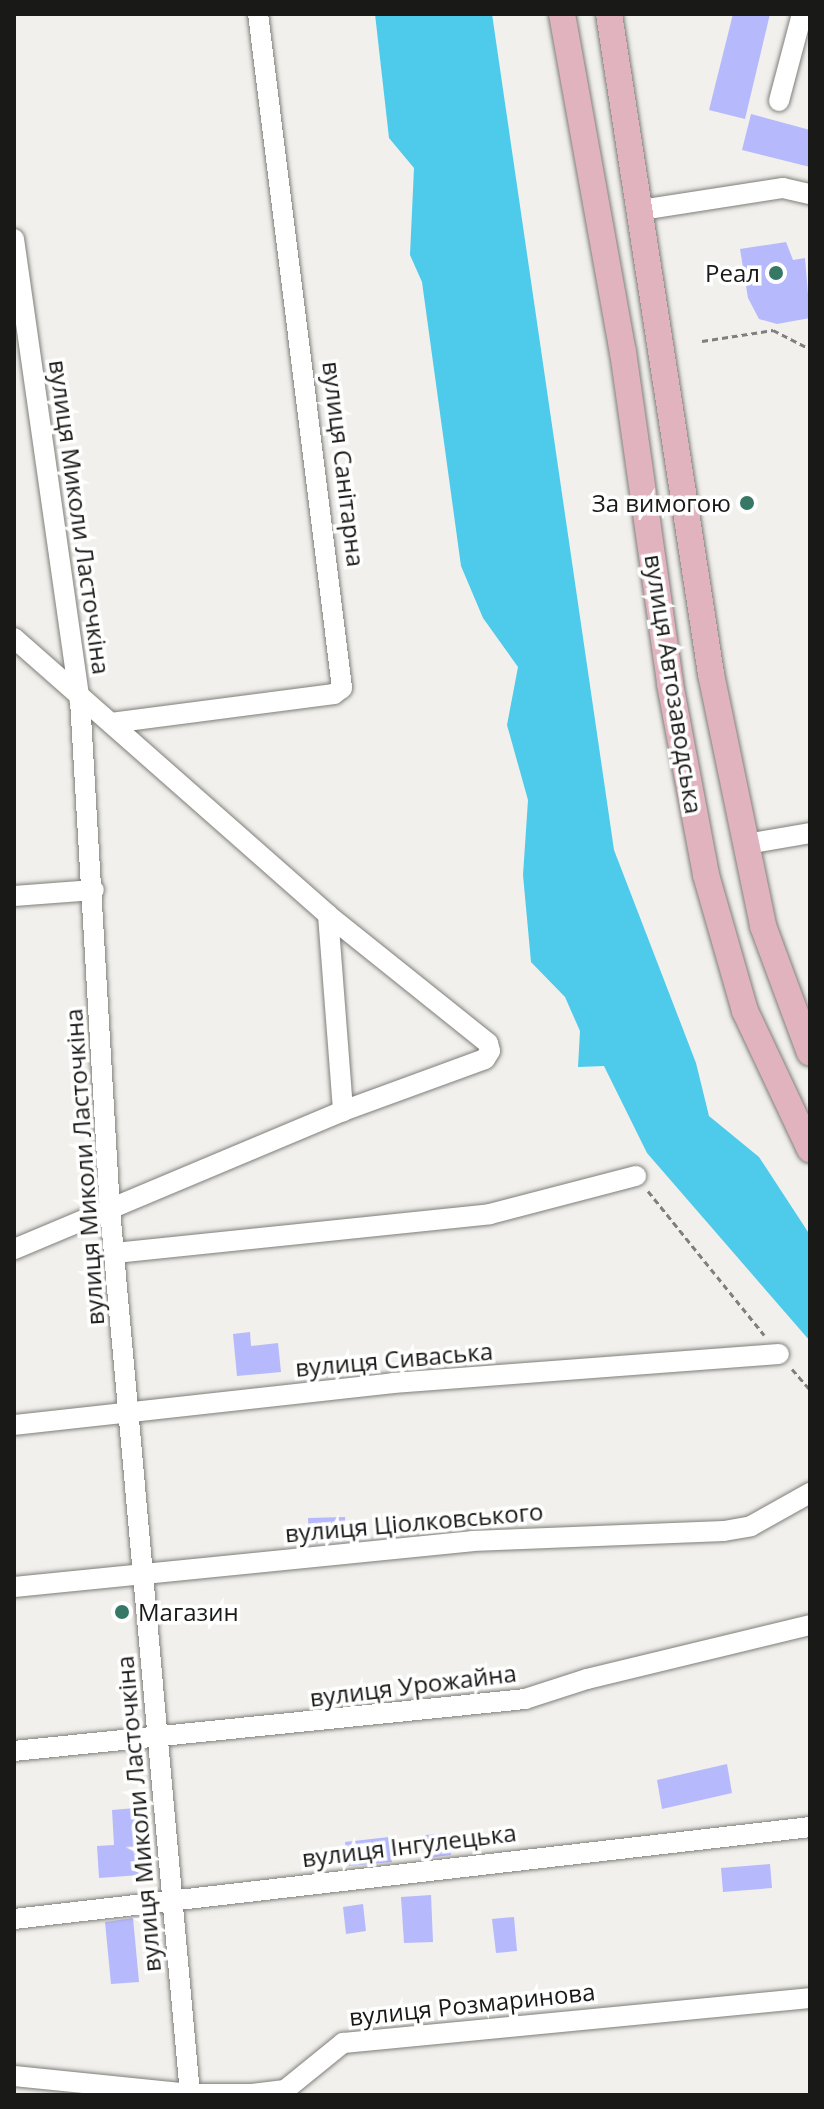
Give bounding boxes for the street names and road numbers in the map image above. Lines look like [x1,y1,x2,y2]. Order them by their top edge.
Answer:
street label: вулиця Миколи Ласточкіна [44,358,116,676]
street label: вулиця Санітарна [317,360,371,568]
street label: вулиця Автозаводська [639,552,709,816]
street label: вулиця Миколи Ласточкіна [59,1008,109,1326]
street label: вулиця Сиваська [294,1336,494,1382]
street label: вулиця Ціолковського [284,1496,544,1548]
street label: вулиця Миколи Ласточкіна [110,1655,166,1973]
street label: вулиця Урожайна [308,1658,518,1712]
street label: вулиця Інгулецька [300,1818,518,1872]
street label: вулиця Розмаринова [347,1977,597,2031]

